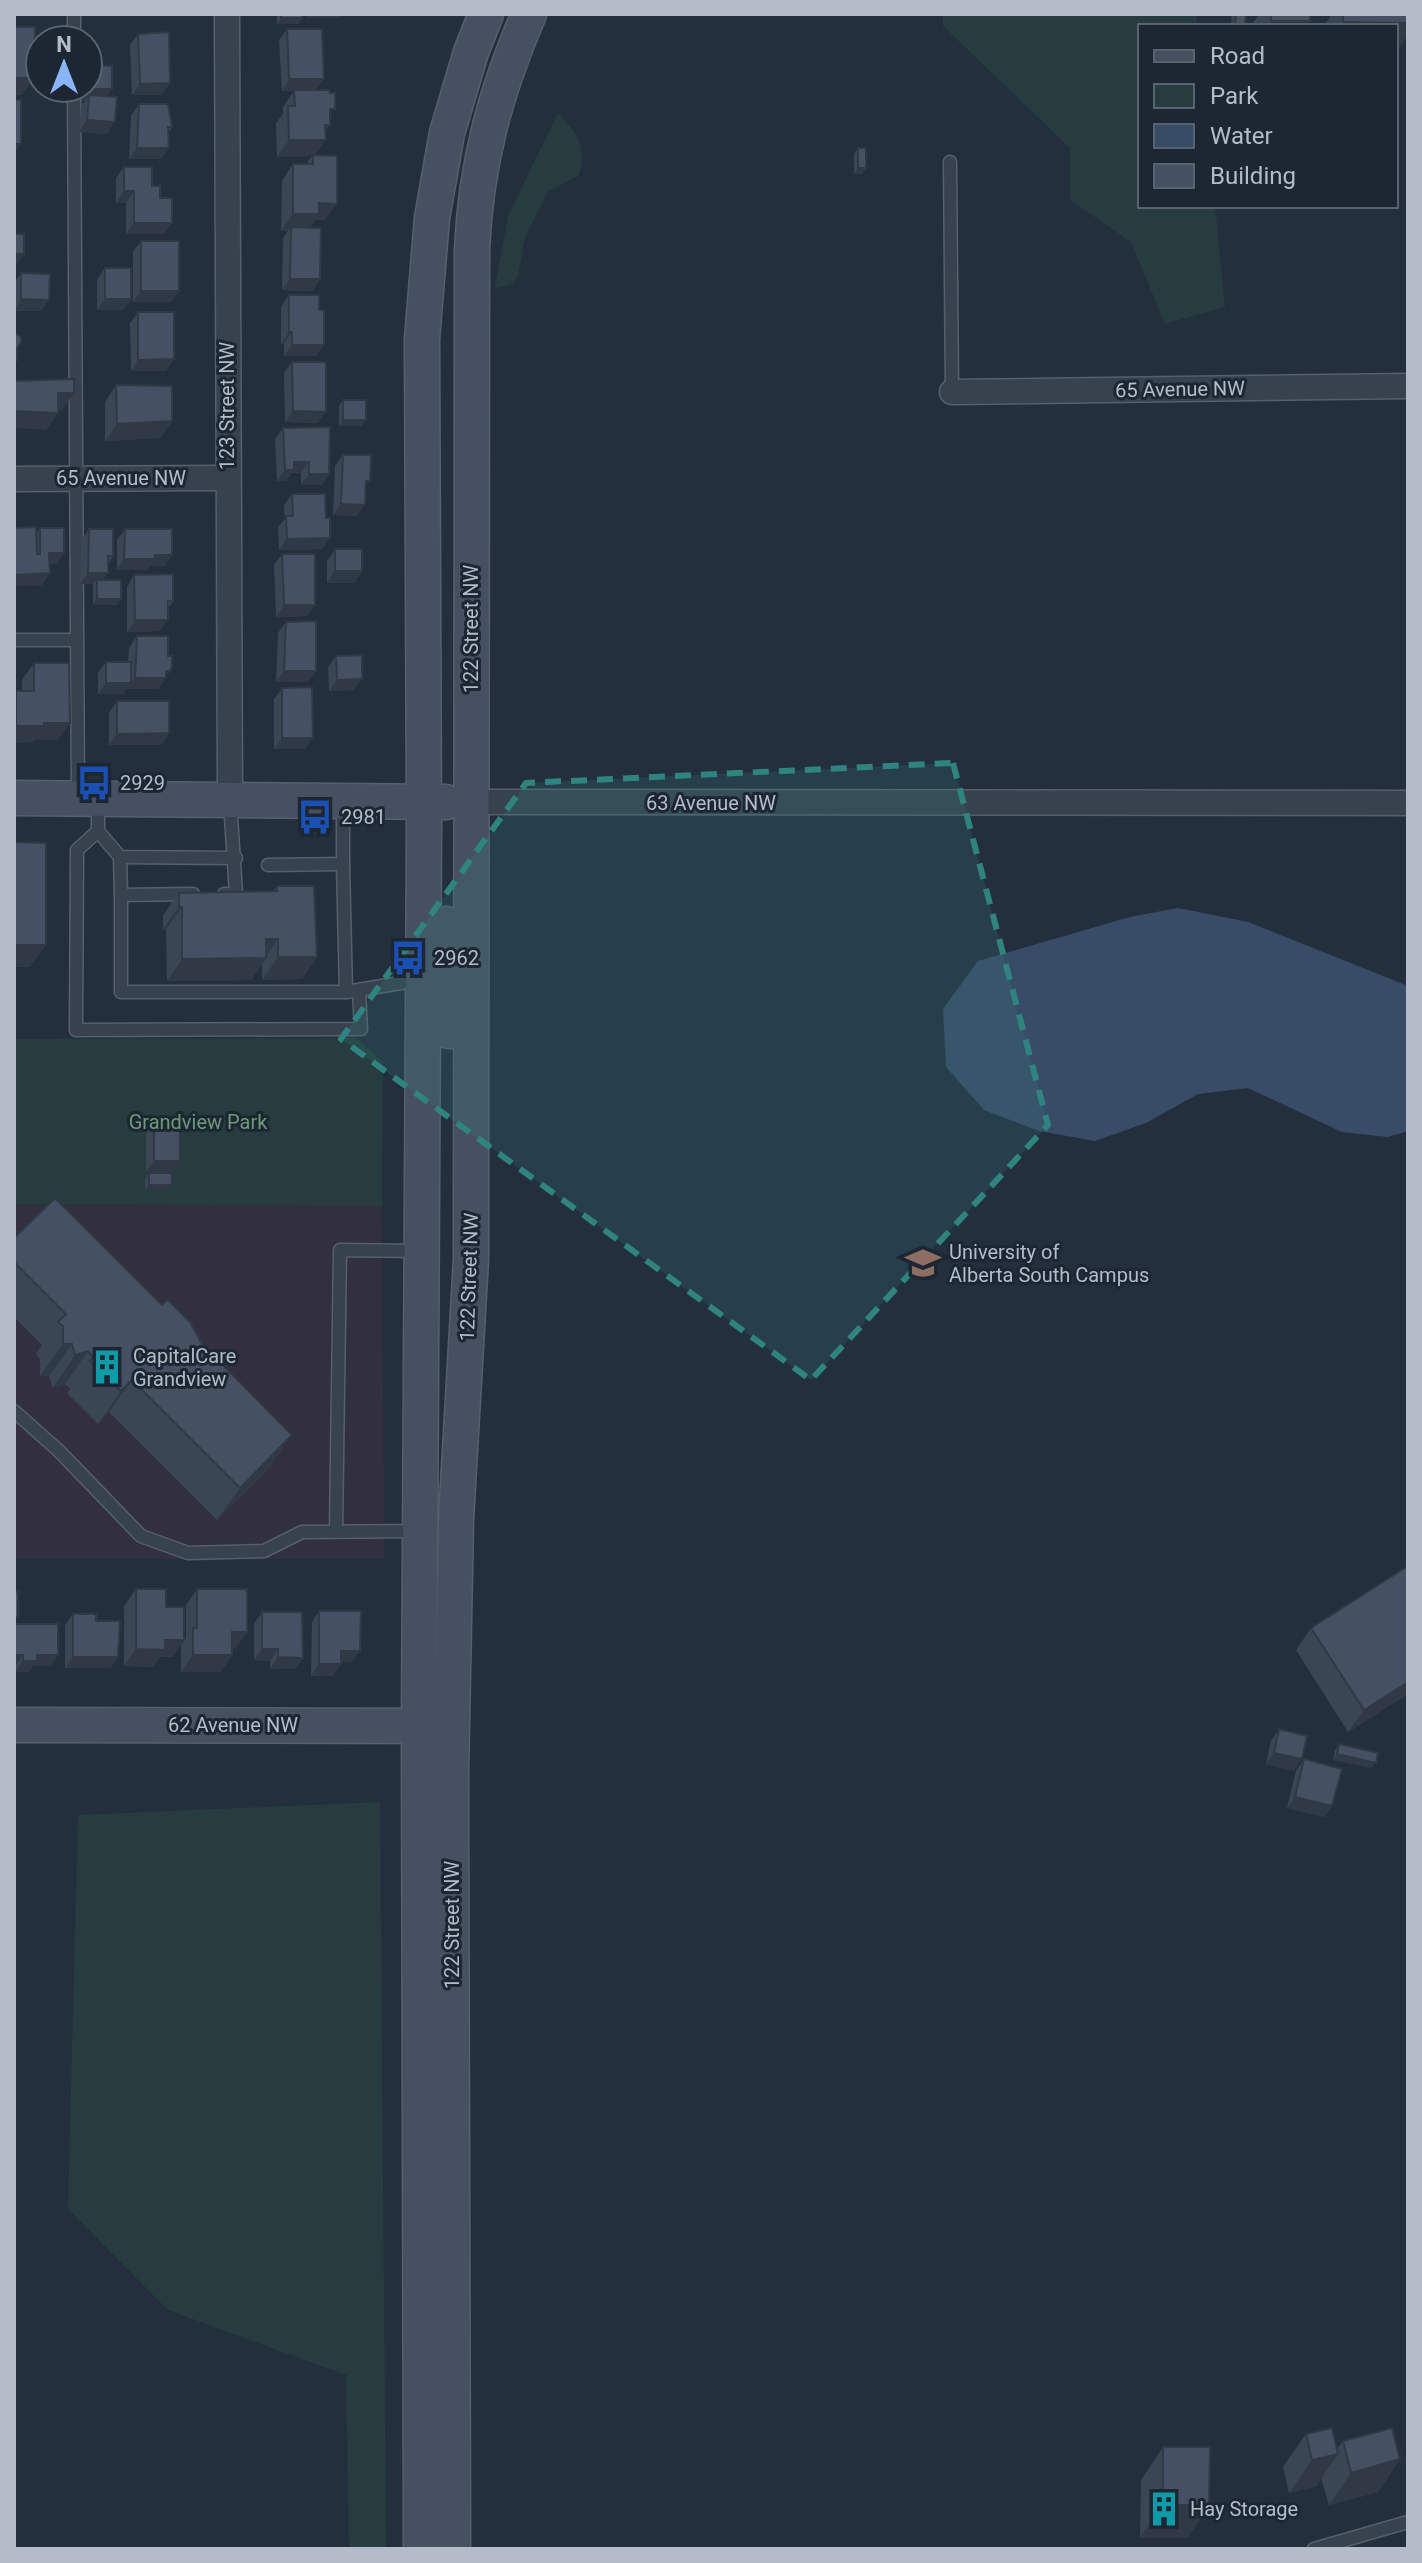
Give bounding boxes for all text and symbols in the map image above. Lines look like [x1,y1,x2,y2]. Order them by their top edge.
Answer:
north arrow [24,24,104,104]
legend [1138,24,1398,208]
text: N [56,32,72,57]
text: Road [1210,42,1265,70]
text: Park [1210,82,1259,110]
text: Water [1210,122,1273,150]
text: Building [1210,162,1296,190]
street label: 123 Street NW [215,342,239,470]
street label: 65 Avenue NW [1115,376,1245,402]
street label: 65 Avenue NW [56,466,186,490]
street label: 122 Street NW [459,565,483,693]
bus stop icon: 2929 [75,764,113,802]
place label: 2929 [120,771,165,795]
street label: 63 Avenue NW [646,791,776,815]
bus stop icon: 2981 [296,798,334,836]
place label: 2981 [341,805,386,829]
bus stop icon: 2962 [389,939,427,977]
place label: 2962 [434,946,479,970]
park label: Grandview Park [129,1110,268,1134]
street label: 122 Street NW [455,1212,483,1342]
place label: University of Alberta South Campus [949,1240,1149,1287]
school or university icon: University of Alberta South Campus [904,1244,942,1282]
place label: CapitalCare Grandview [133,1344,236,1391]
building icon: CapitalCare Grandview [88,1348,126,1386]
street label: 62 Avenue NW [168,1713,298,1737]
street label: 122 Street NW [440,1861,464,1989]
building icon: Hay Storage [1145,2490,1183,2528]
place label: Hay Storage [1190,2497,1298,2521]

